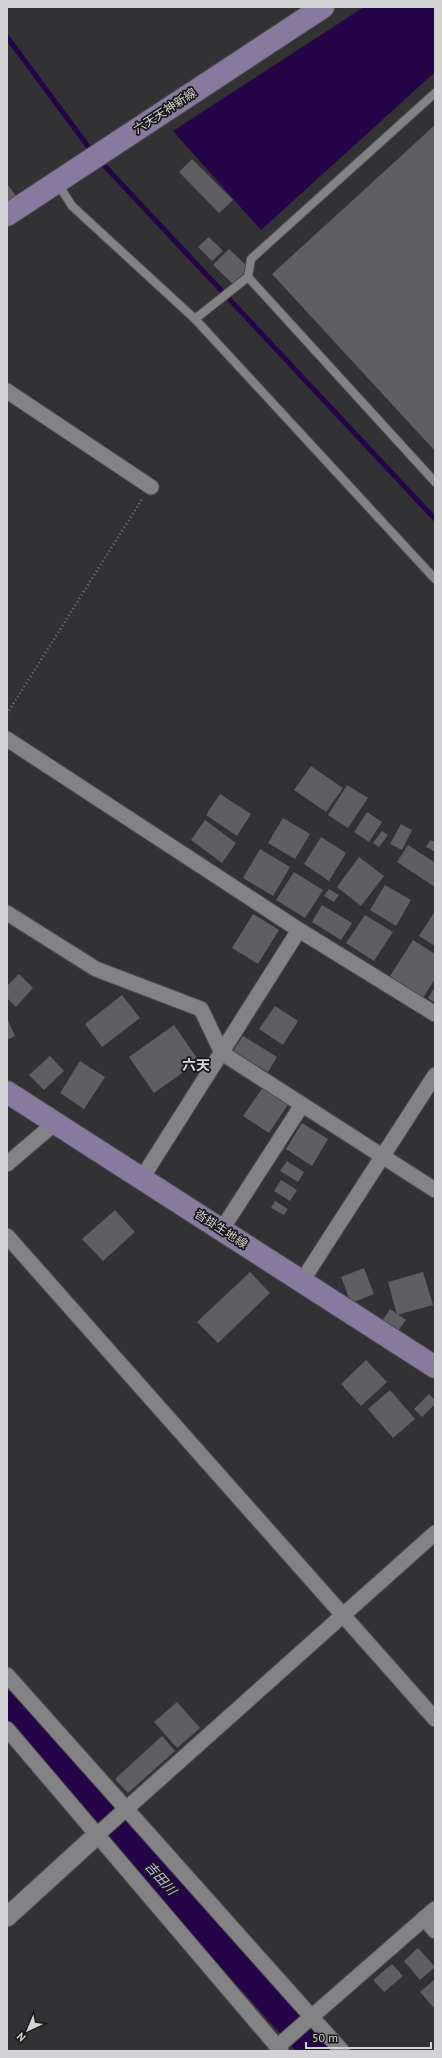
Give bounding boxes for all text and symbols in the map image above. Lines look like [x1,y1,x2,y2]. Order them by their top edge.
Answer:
street label: 六天天神新線 [130,85,199,136]
district label: 六天 [182,1056,210,1074]
street label: 沓掛生地線 [192,1206,251,1251]
water label: 吉田川 [141,1858,181,1900]
north arrow [8,2010,48,2050]
scale bar [306,2024,431,2050]
text: N [14,2030,29,2045]
text: 50 m [312,2030,338,2045]

